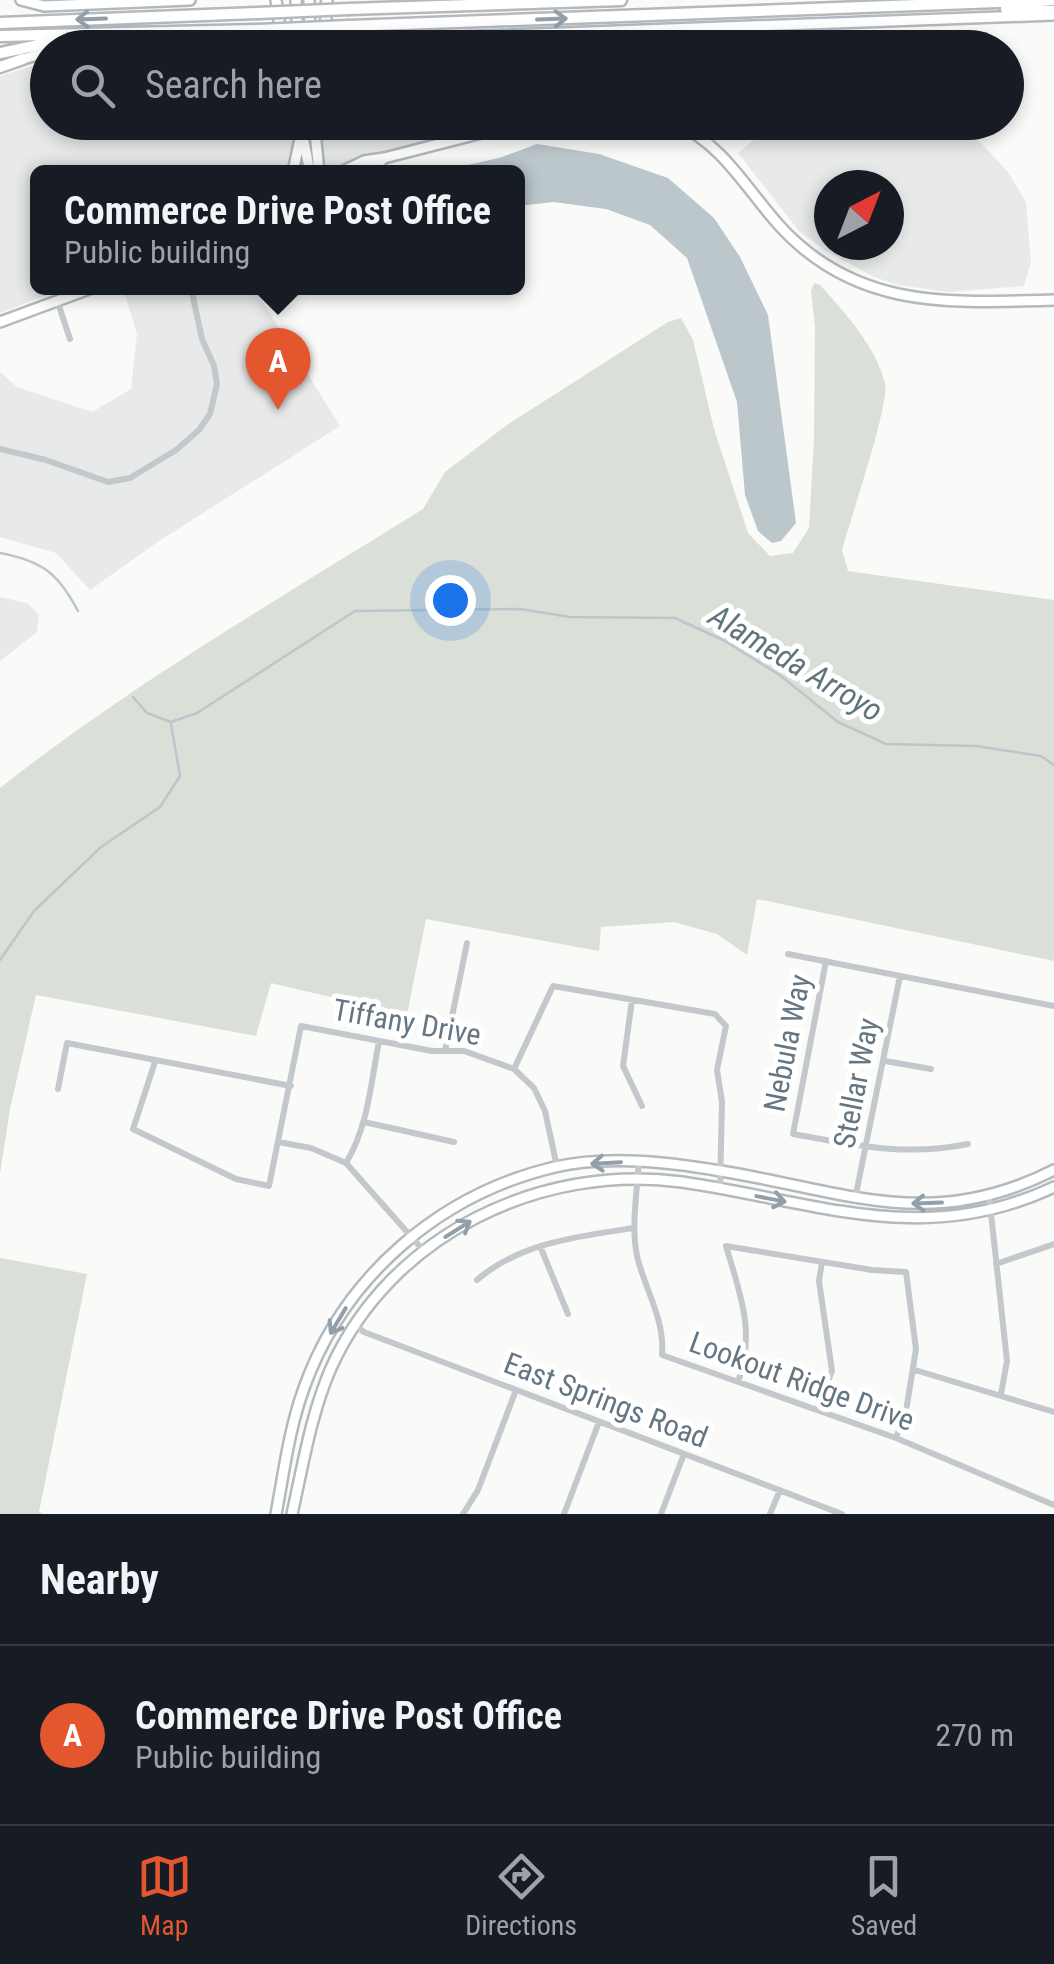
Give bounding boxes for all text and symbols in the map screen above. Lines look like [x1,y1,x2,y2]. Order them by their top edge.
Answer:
one-way arrow [75,9,107,28]
one-way arrow [535,9,567,28]
search box [30,30,1024,140]
icon: search [65,58,120,113]
text: Search here [145,63,322,107]
popup [30,165,525,295]
north arrow [814,170,904,260]
text: Commerce Drive Post Office [64,189,491,233]
text: Public building [64,233,250,271]
pin: A [246,328,310,410]
your location [425,575,476,626]
water label: Alameda Arroyo [701,595,890,730]
street label: Nebula Way [757,971,817,1115]
street label: Tiffany Drive [330,992,484,1052]
street label: Stellar Way [826,1015,886,1151]
one-way arrow [590,1154,622,1173]
one-way arrow [754,1190,787,1209]
one-way arrow [911,1194,943,1213]
one-way arrow [443,1219,472,1239]
one-way arrow [327,1306,348,1335]
street label: Lookout Ridge Drive [685,1324,919,1438]
street label: East Springs Road [499,1345,713,1455]
text: Nearby [40,1555,159,1604]
text: Commerce Drive Post Office [135,1694,562,1738]
text: A [63,1716,82,1754]
text: 270 m [935,1716,1014,1754]
text: Public building [135,1738,321,1776]
tab: Map [137,1849,192,1942]
tab: Directions [465,1849,577,1942]
tab: Saved [851,1849,917,1942]

